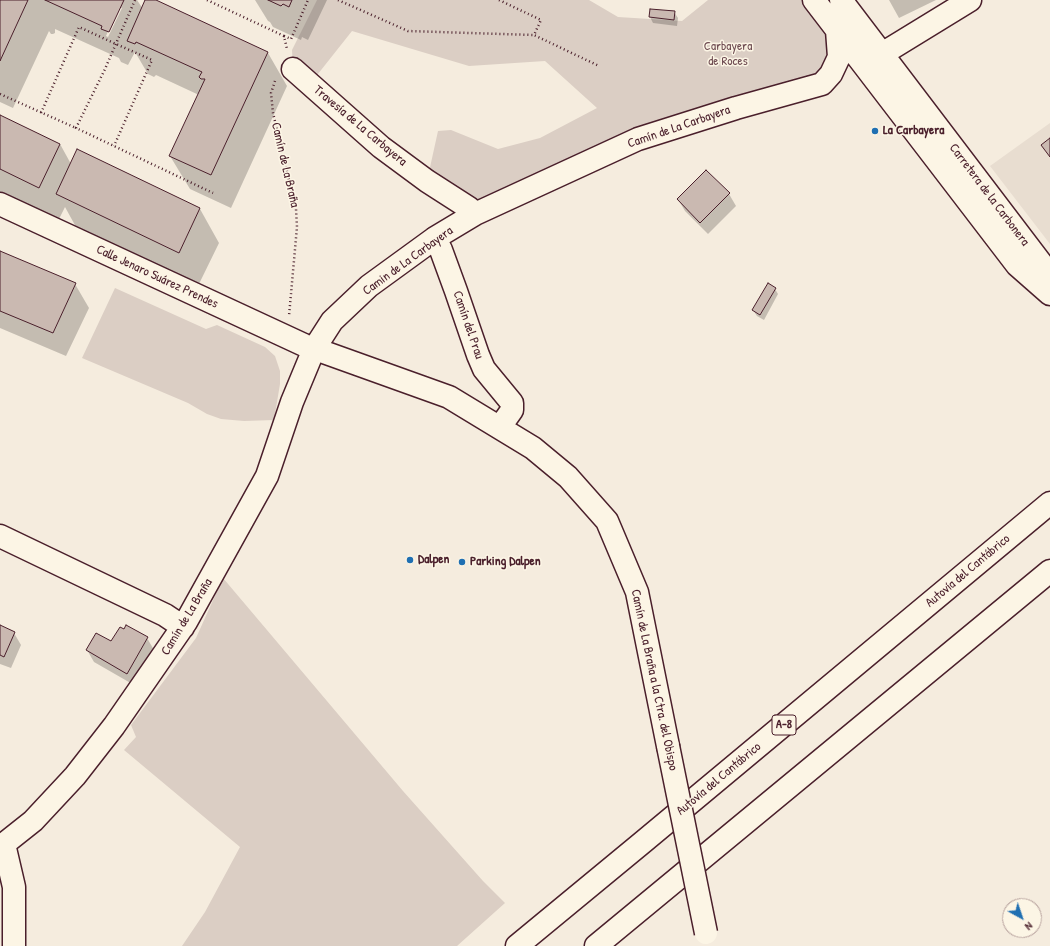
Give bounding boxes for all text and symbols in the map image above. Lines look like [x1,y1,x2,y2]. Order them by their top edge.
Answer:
park label: Carbayera de Roces [704,39,752,70]
street label: Travesía de La Carbayera [310,82,410,170]
street label: Camín de La Carbayera [626,102,732,152]
street label: Camín de La Braña [268,121,302,209]
place label: La Carbayera [883,123,944,139]
marker: La Carbayera [870,126,880,136]
street label: Carretera de la Carbonera [945,141,1033,249]
street label: Camin de La Carbayera [360,223,456,299]
street label: Calle Jenaro Suárez Prendes [94,242,220,312]
street label: Camín del Prau [449,289,487,361]
street label: Autovía del Cantábrico [923,531,1013,611]
place label: Dalpen [418,552,449,568]
place label: Parking Dalpen [470,554,541,570]
marker: Dalpen [405,555,415,565]
marker: Parking Dalpen [457,557,467,567]
street label: Camín de La Braña [158,576,216,658]
street label: Camín de La Braña a la Ctra. del Obispo [627,588,681,772]
road number: A-8 [772,715,796,735]
street label: Autovía del Cantábrico [674,739,764,819]
north arrow [1002,898,1042,938]
text: N [1022,919,1036,934]

